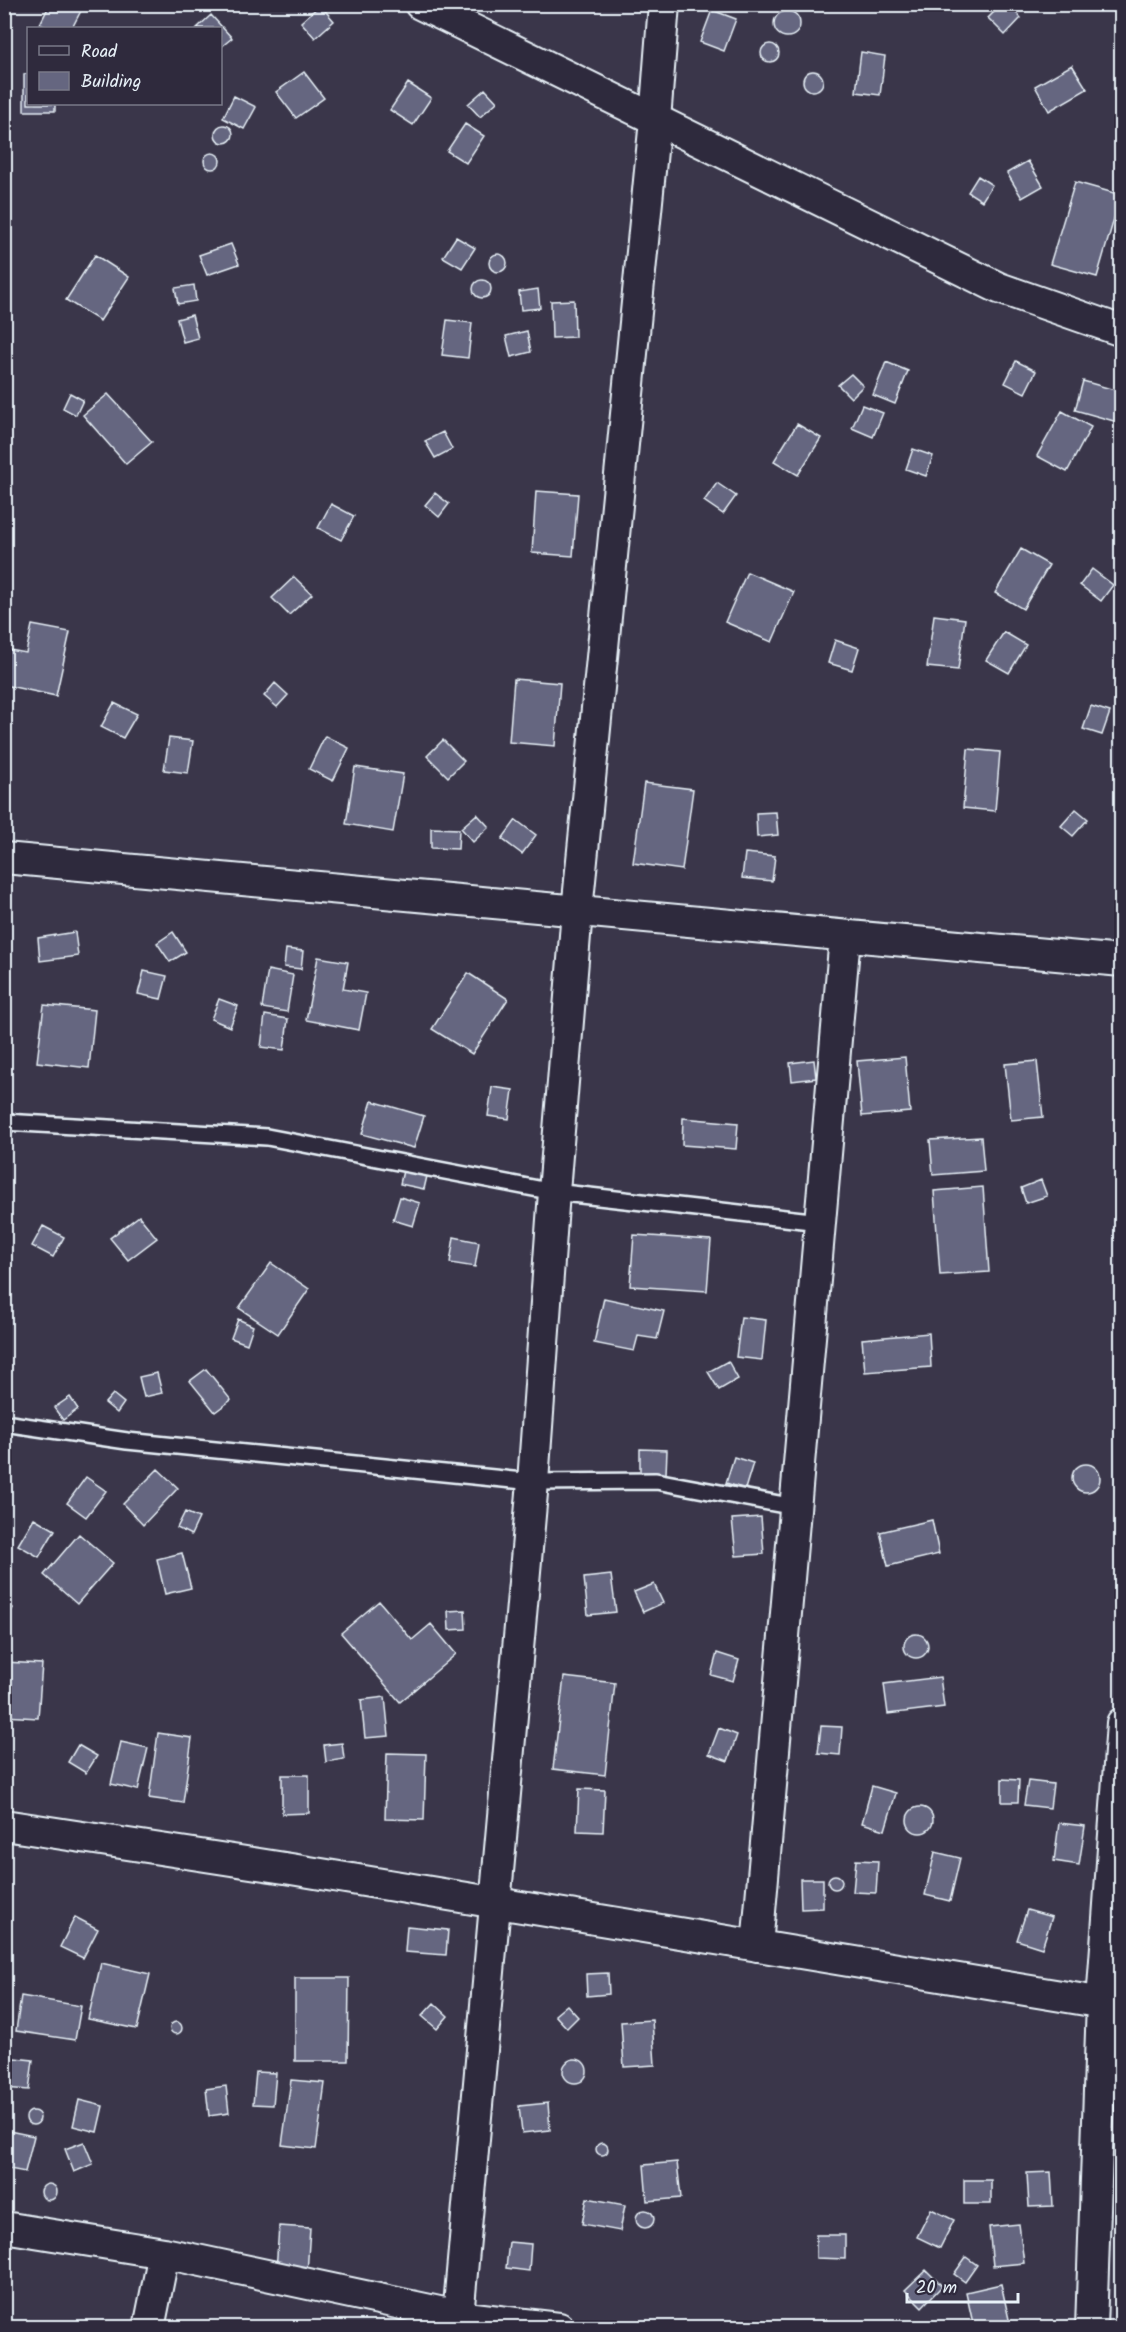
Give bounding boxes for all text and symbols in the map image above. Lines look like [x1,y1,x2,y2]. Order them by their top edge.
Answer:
legend [27,27,222,105]
text: Road [81,38,118,67]
text: Building [81,68,141,97]
scale bar [907,2266,1018,2304]
text: 20 m [916,2274,957,2303]

